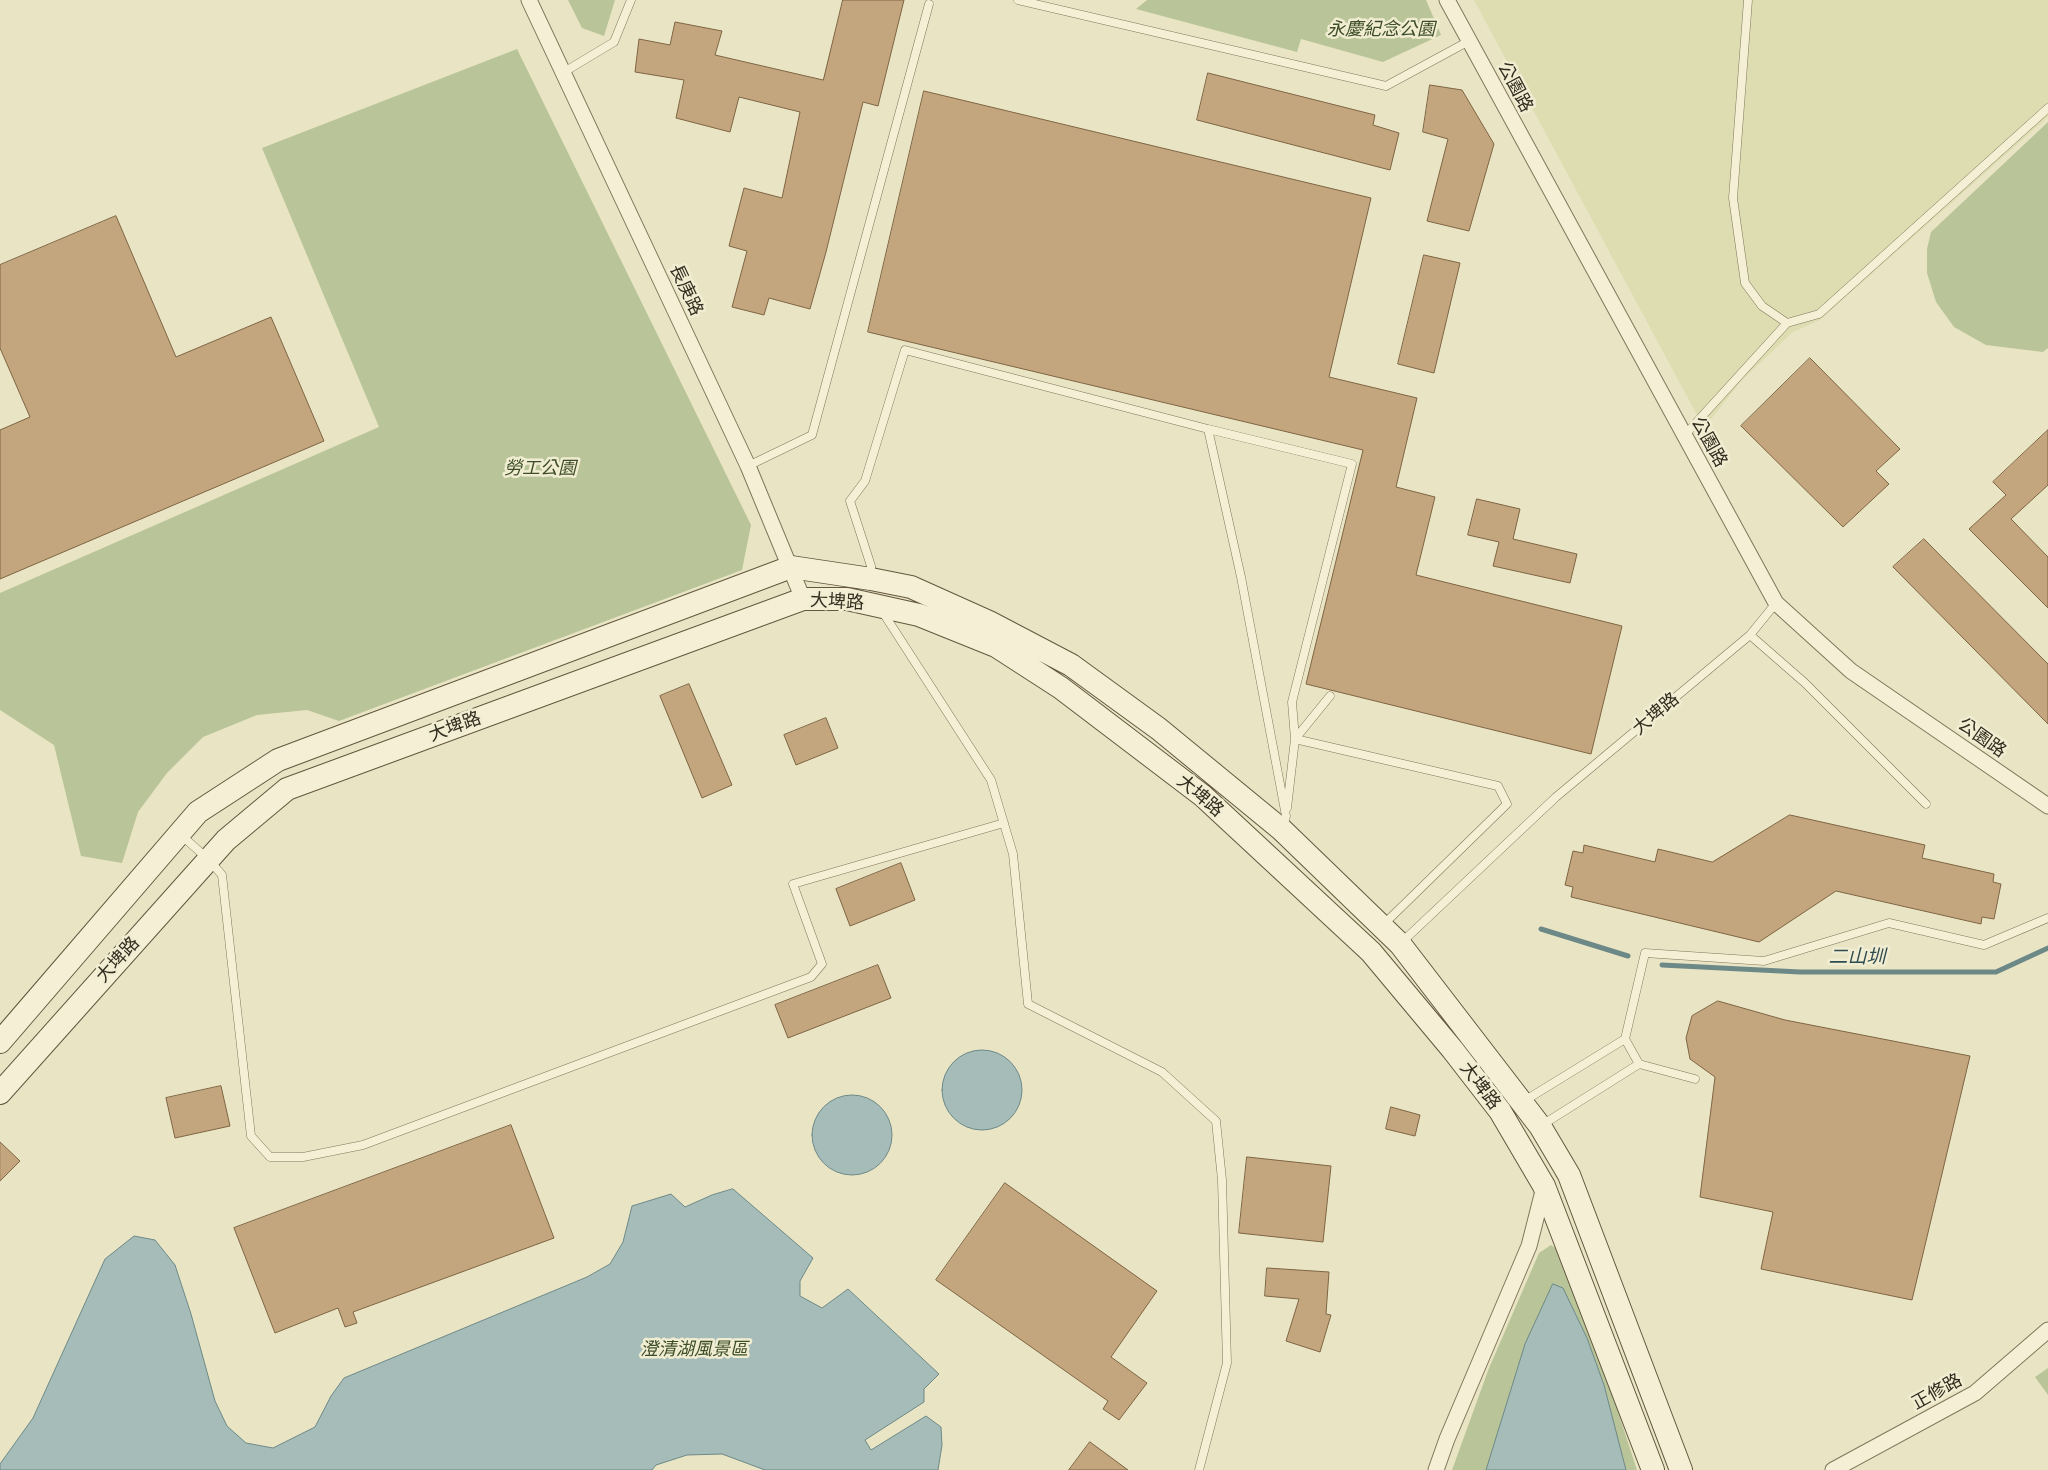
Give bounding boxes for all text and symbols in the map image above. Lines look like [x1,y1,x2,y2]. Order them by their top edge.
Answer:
park label: 永慶紀念公園 [1327,19,1435,41]
street label: 公園路 [1493,58,1537,116]
street label: 長庚路 [665,261,707,319]
street label: 公園路 [1686,413,1732,471]
park label: 勞工公園 [504,458,576,480]
street label: 大埤路 [809,590,865,614]
street label: 大埤路 [1628,688,1684,740]
street label: 大埤路 [426,708,484,746]
street label: 公園路 [1954,714,2010,762]
street label: 大埤路 [1172,770,1228,822]
street label: 大埤路 [92,933,144,987]
water label: 二山圳 [1829,946,1885,968]
street label: 大埤路 [1455,1058,1505,1114]
park label: 澄清湖風景區 [640,1339,748,1361]
street label: 正修路 [1908,1369,1966,1415]

